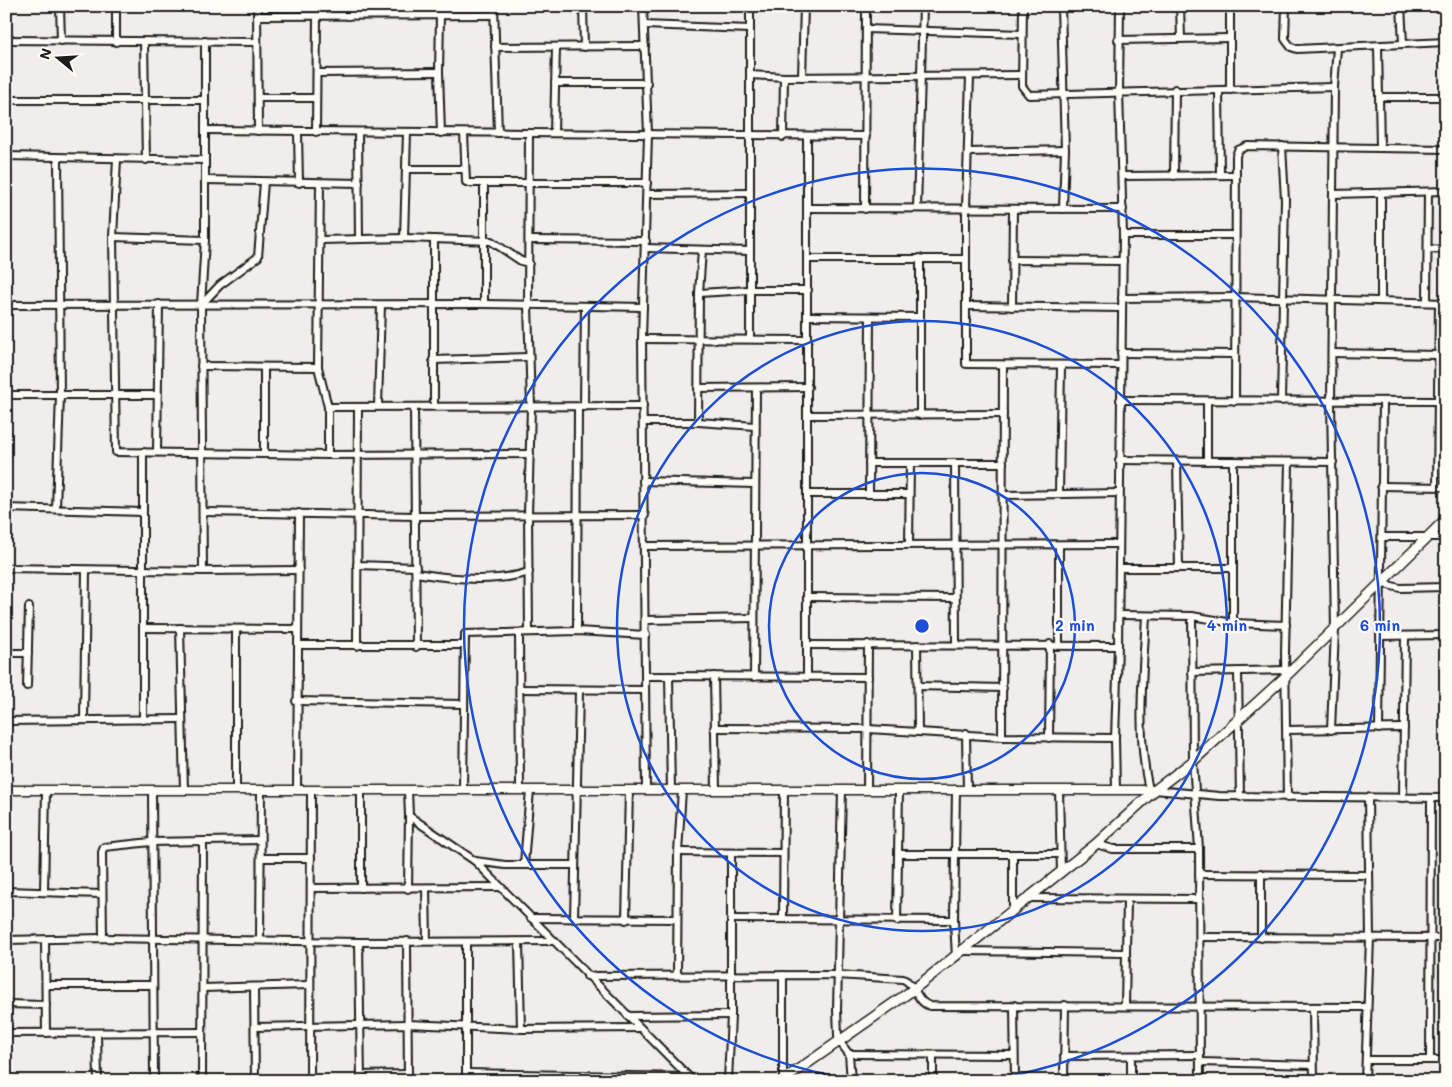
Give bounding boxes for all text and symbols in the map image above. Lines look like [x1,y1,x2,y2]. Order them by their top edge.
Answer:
north arrow [32,32,82,82]
text: N [34,46,56,62]
text: 2 min [1055,615,1095,635]
text: 4 min [1207,615,1247,635]
text: 6 min [1360,615,1400,635]
centre of rings [913,617,931,635]

